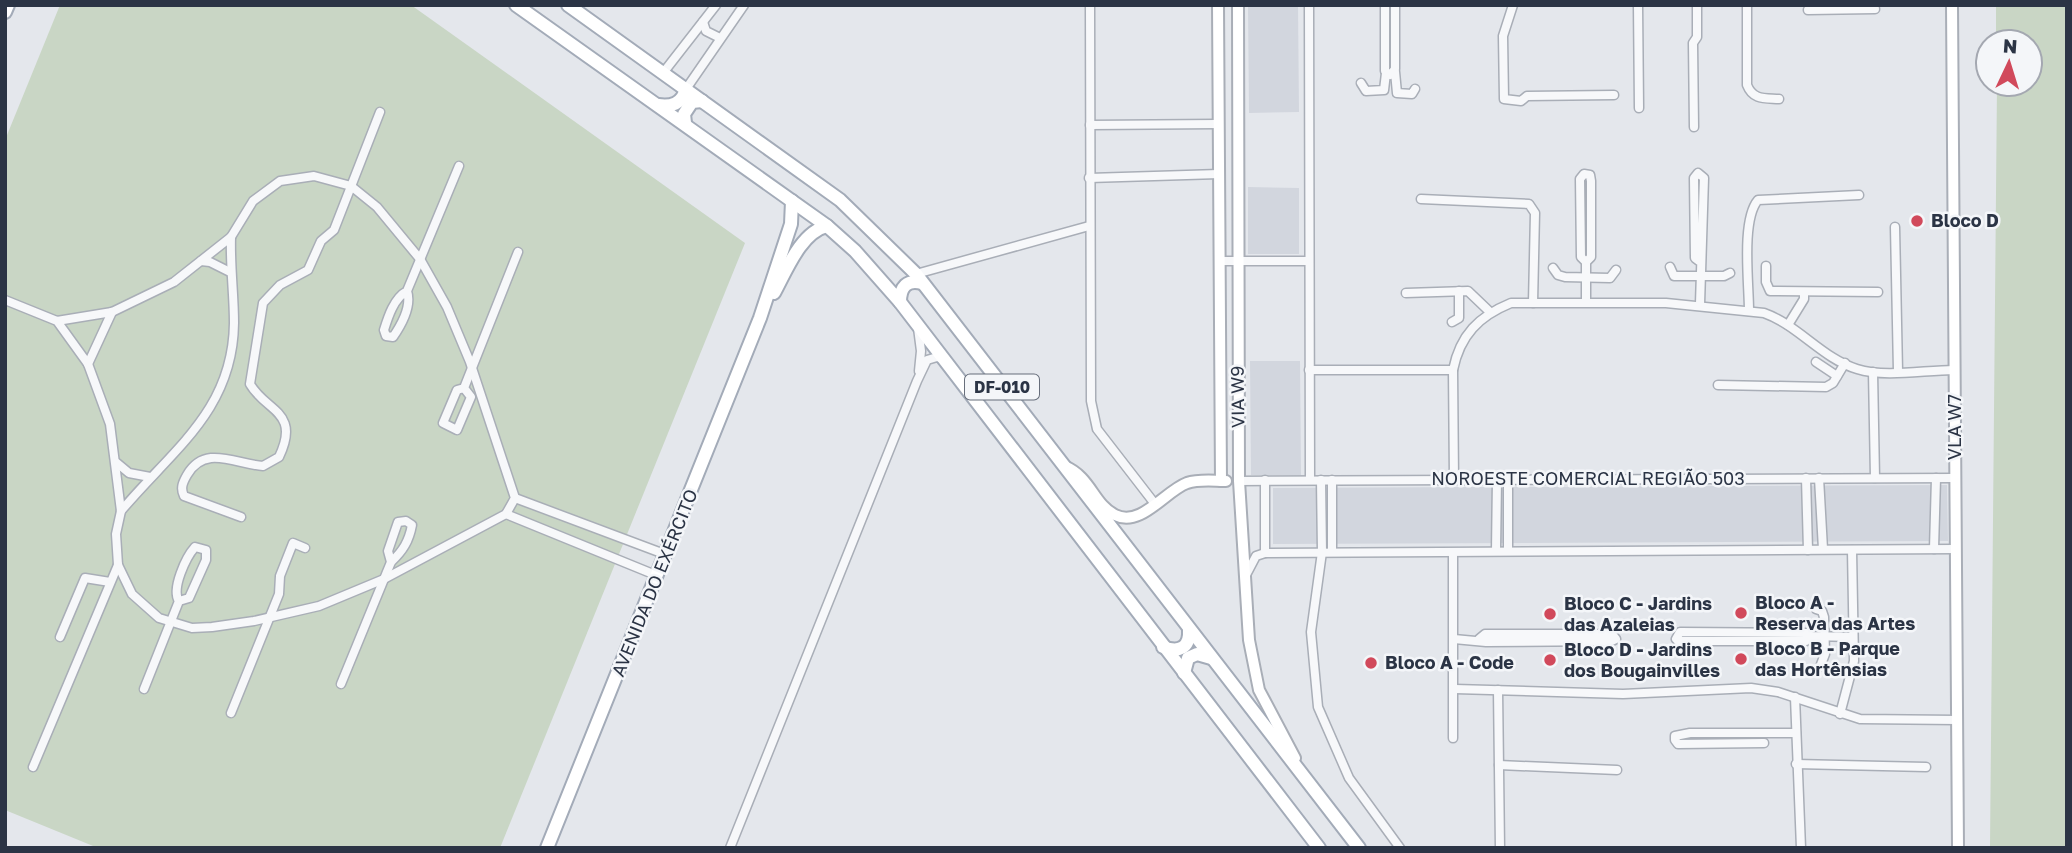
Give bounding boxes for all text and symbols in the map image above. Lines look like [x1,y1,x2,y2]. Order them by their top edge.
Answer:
north arrow [1974,28,2044,98]
text: N [2002,34,2018,58]
place label: Bloco D [1931,209,1999,231]
marker: Bloco D [1909,213,1925,229]
street label: VIA W9 [1225,366,1249,428]
road number: DF-010 [965,374,1039,400]
street label: VLA W7 [1943,394,1965,460]
street label: NOROESTE COMERCIAL REGIÃO 503 [1431,467,1745,489]
street label: AVENIDA DO EXÉRCITO [606,486,702,680]
place label: Bloco A - Reserva das Artes [1755,591,1915,634]
place label: Bloco C - Jardins das Azaleias [1564,592,1712,635]
marker: Bloco A - Reserva das Artes [1733,605,1749,621]
marker: Bloco C - Jardins das Azaleias [1542,606,1558,622]
place label: Bloco B - Parque das Hortênsias [1755,637,1900,680]
place label: Bloco D - Jardins dos Bougainvilles [1564,638,1720,681]
place label: Bloco A - Code [1385,651,1514,673]
marker: Bloco B - Parque das Hortênsias [1733,651,1749,667]
marker: Bloco D - Jardins dos Bougainvilles [1542,652,1558,668]
marker: Bloco A - Code [1363,655,1379,671]

